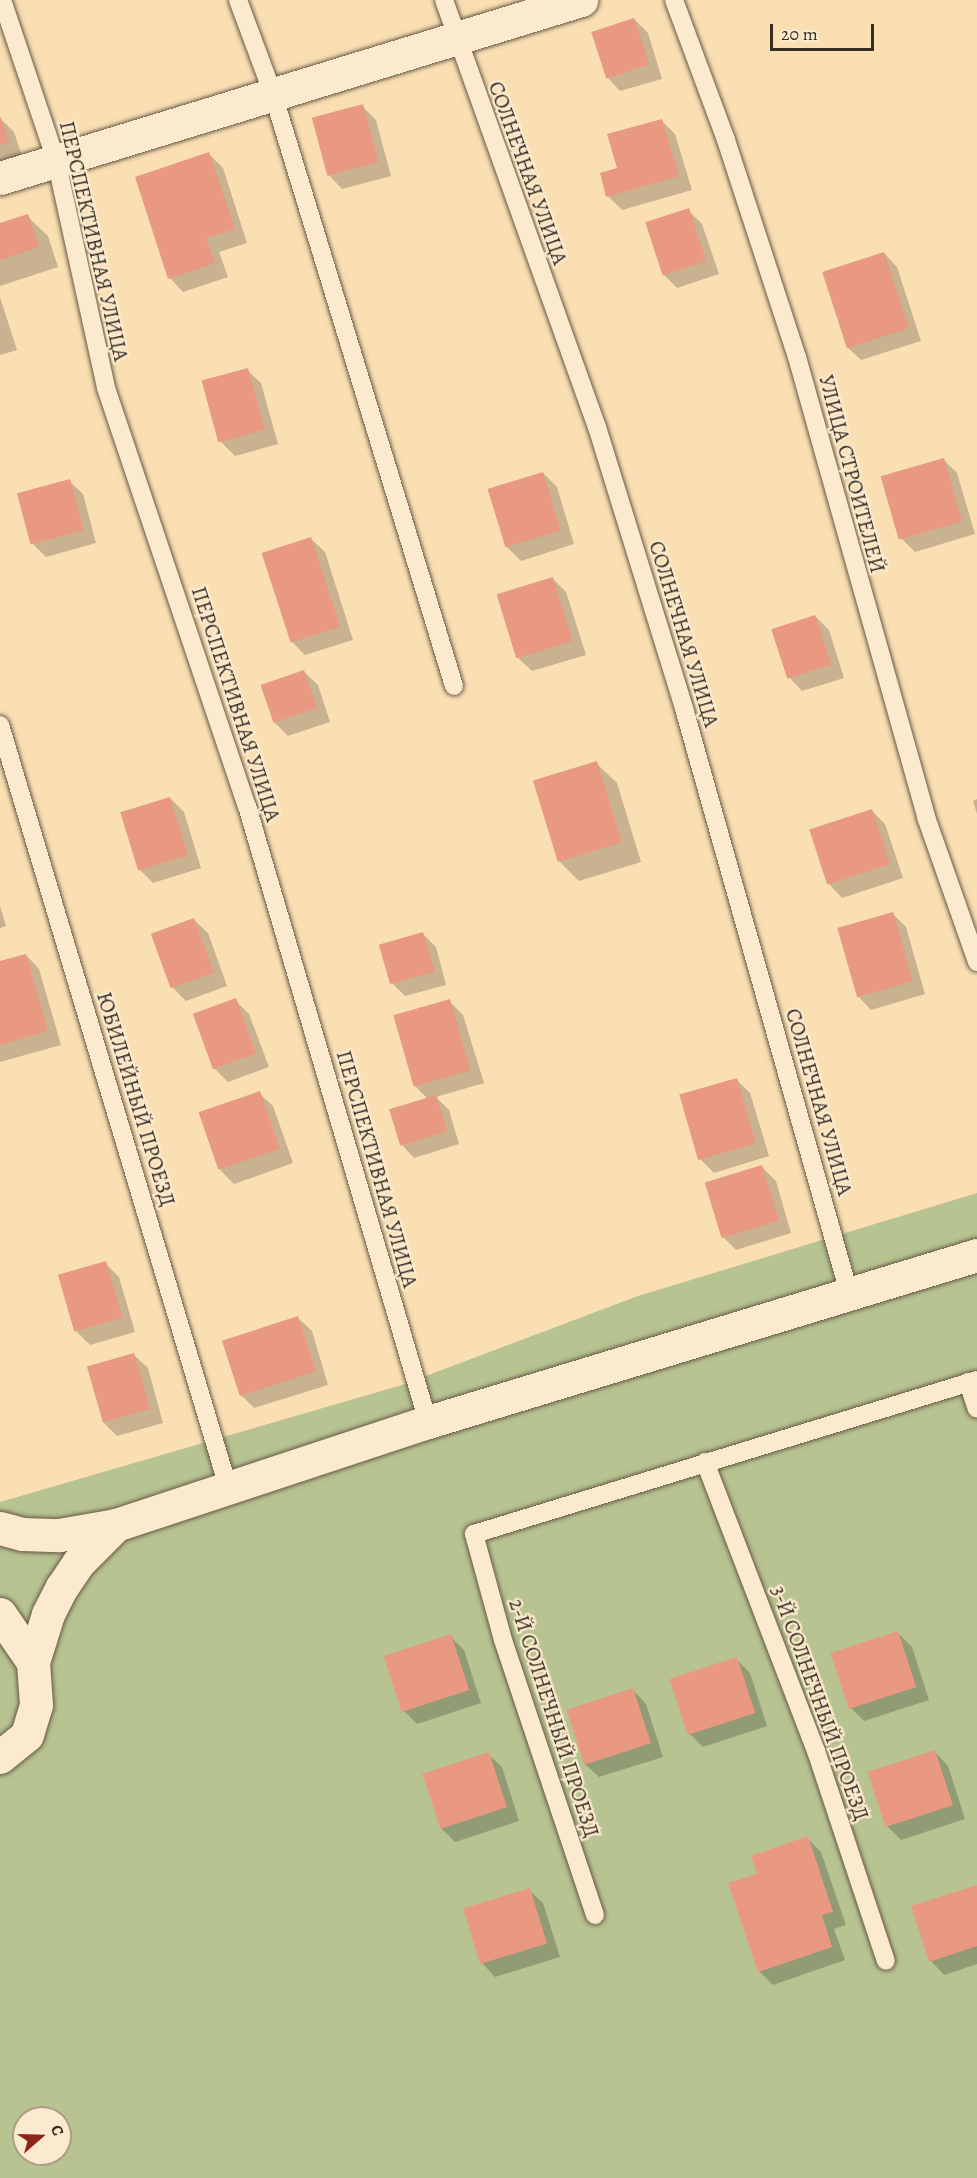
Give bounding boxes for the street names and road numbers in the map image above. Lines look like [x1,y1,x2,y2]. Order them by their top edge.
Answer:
street label: СОЛНЕЧНАЯ УЛИЦА [483,78,573,268]
street label: ПЕРСПЕКТИВНАЯ УЛИЦА [54,119,134,363]
street label: УЛИЦА СТРОИТЕЛЕЙ [813,372,891,576]
street label: СОЛНЕЧНАЯ УЛИЦА [644,538,724,730]
street label: ПЕРСПЕКТИВНАЯ УЛИЦА [186,583,286,825]
street label: ЮБИЛЕЙНЫЙ ПРОЕЗД [91,989,181,1209]
street label: СОЛНЕЧНАЯ УЛИЦА [780,1006,858,1198]
street label: ПЕРСПЕКТИВНАЯ УЛИЦА [331,1048,423,1290]
street label: 3-Й СОЛНЕЧНЫЙ ПРОЕЗД [766,1582,874,1824]
street label: 2-Й СОЛНЕЧНЫЙ ПРОЕЗД [504,1596,604,1840]

